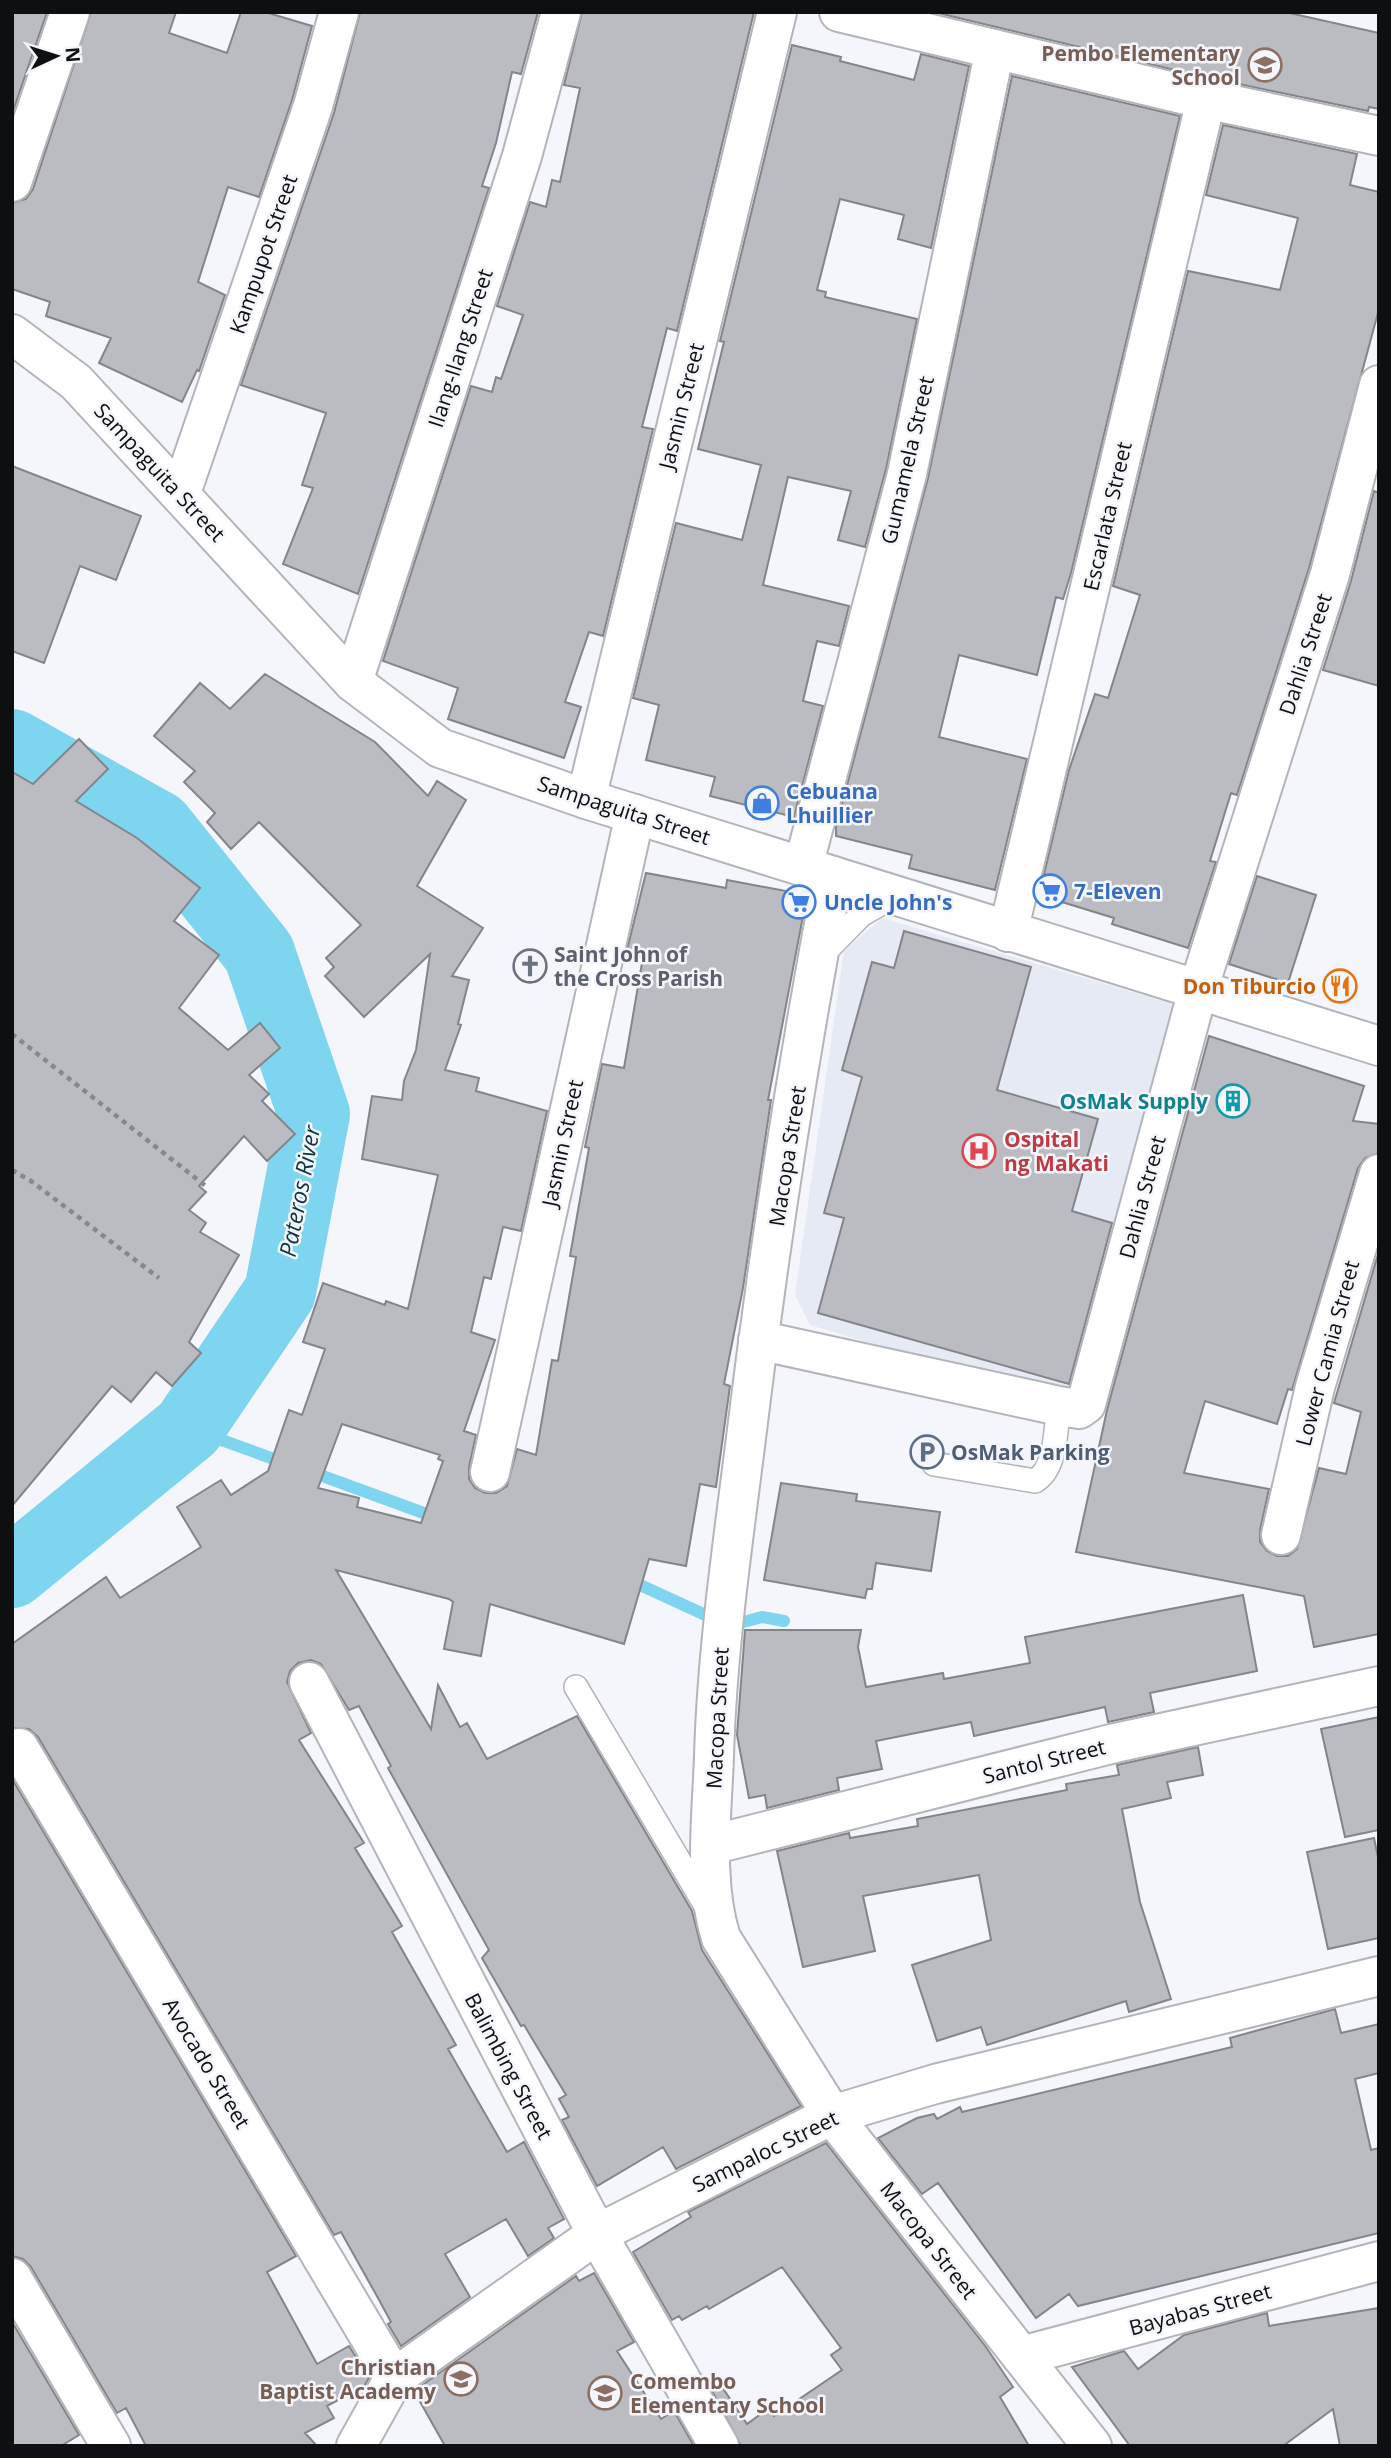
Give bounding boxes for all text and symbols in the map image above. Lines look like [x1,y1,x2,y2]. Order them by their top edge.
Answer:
north arrow [21,21,91,91]
place label: Pembo Elementary School [1041,39,1240,91]
text: N [59,46,86,63]
school or university icon: Pembo Elementary School [1246,46,1284,84]
street label: Kampupot Street [223,171,303,337]
street label: Ilang-Ilang Street [421,265,499,431]
street label: Jasmin Street [651,340,710,474]
street label: Gumamela Street [874,373,940,547]
street label: Sampaguita Street [88,397,232,547]
street label: Escarlata Street [1076,439,1138,593]
street label: Dahlia Street [1272,590,1338,718]
street label: Sampaguita Street [534,769,714,851]
place label: Cebuana Lhuillier [786,777,878,829]
shop icon: Cebuana Lhuillier [743,784,781,822]
supermarket icon: 7-Eleven [1031,872,1069,910]
place label: 7-Eleven [1074,877,1162,905]
supermarket icon: Uncle John's [780,883,818,921]
place label: Uncle John's [824,888,952,916]
place label: Saint John of the Cross Parish [554,940,723,992]
church icon: Saint John of the Cross Parish [511,947,549,985]
restaurant icon: Don Tiburcio [1321,967,1359,1005]
place label: Don Tiburcio [1183,972,1316,1000]
street label: Jasmin Street [534,1077,589,1211]
building icon: OsMak Supply [1214,1082,1252,1120]
street label: Macopa Street [762,1084,812,1228]
place label: OsMak Supply [1060,1087,1208,1115]
water label: Pateros River [271,1122,328,1259]
place label: Ospital ng Makati [1004,1125,1109,1177]
hospital icon: Ospital ng Makati [960,1132,998,1170]
street label: Dahlia Street [1112,1132,1172,1262]
street label: Lower Camia Street [1289,1257,1365,1449]
parking icon: OsMak Parking [908,1433,946,1471]
place label: OsMak Parking [951,1438,1110,1466]
street label: Macopa Street [699,1646,735,1790]
street label: Santol Street [980,1732,1108,1790]
street label: Balimbing Street [459,1988,559,2144]
street label: Avocado Street [157,1992,257,2134]
street label: Sampaloc Street [687,2104,843,2198]
street label: Macopa Street [874,2175,984,2305]
street label: Bayabas Street [1126,2277,1274,2341]
place label: Christian Baptist Academy [259,2353,436,2405]
school or university icon: Christian Baptist Academy [442,2360,480,2398]
place label: Comembo Elementary School [630,2367,825,2419]
school or university icon: Comembo Elementary School [586,2374,624,2412]

